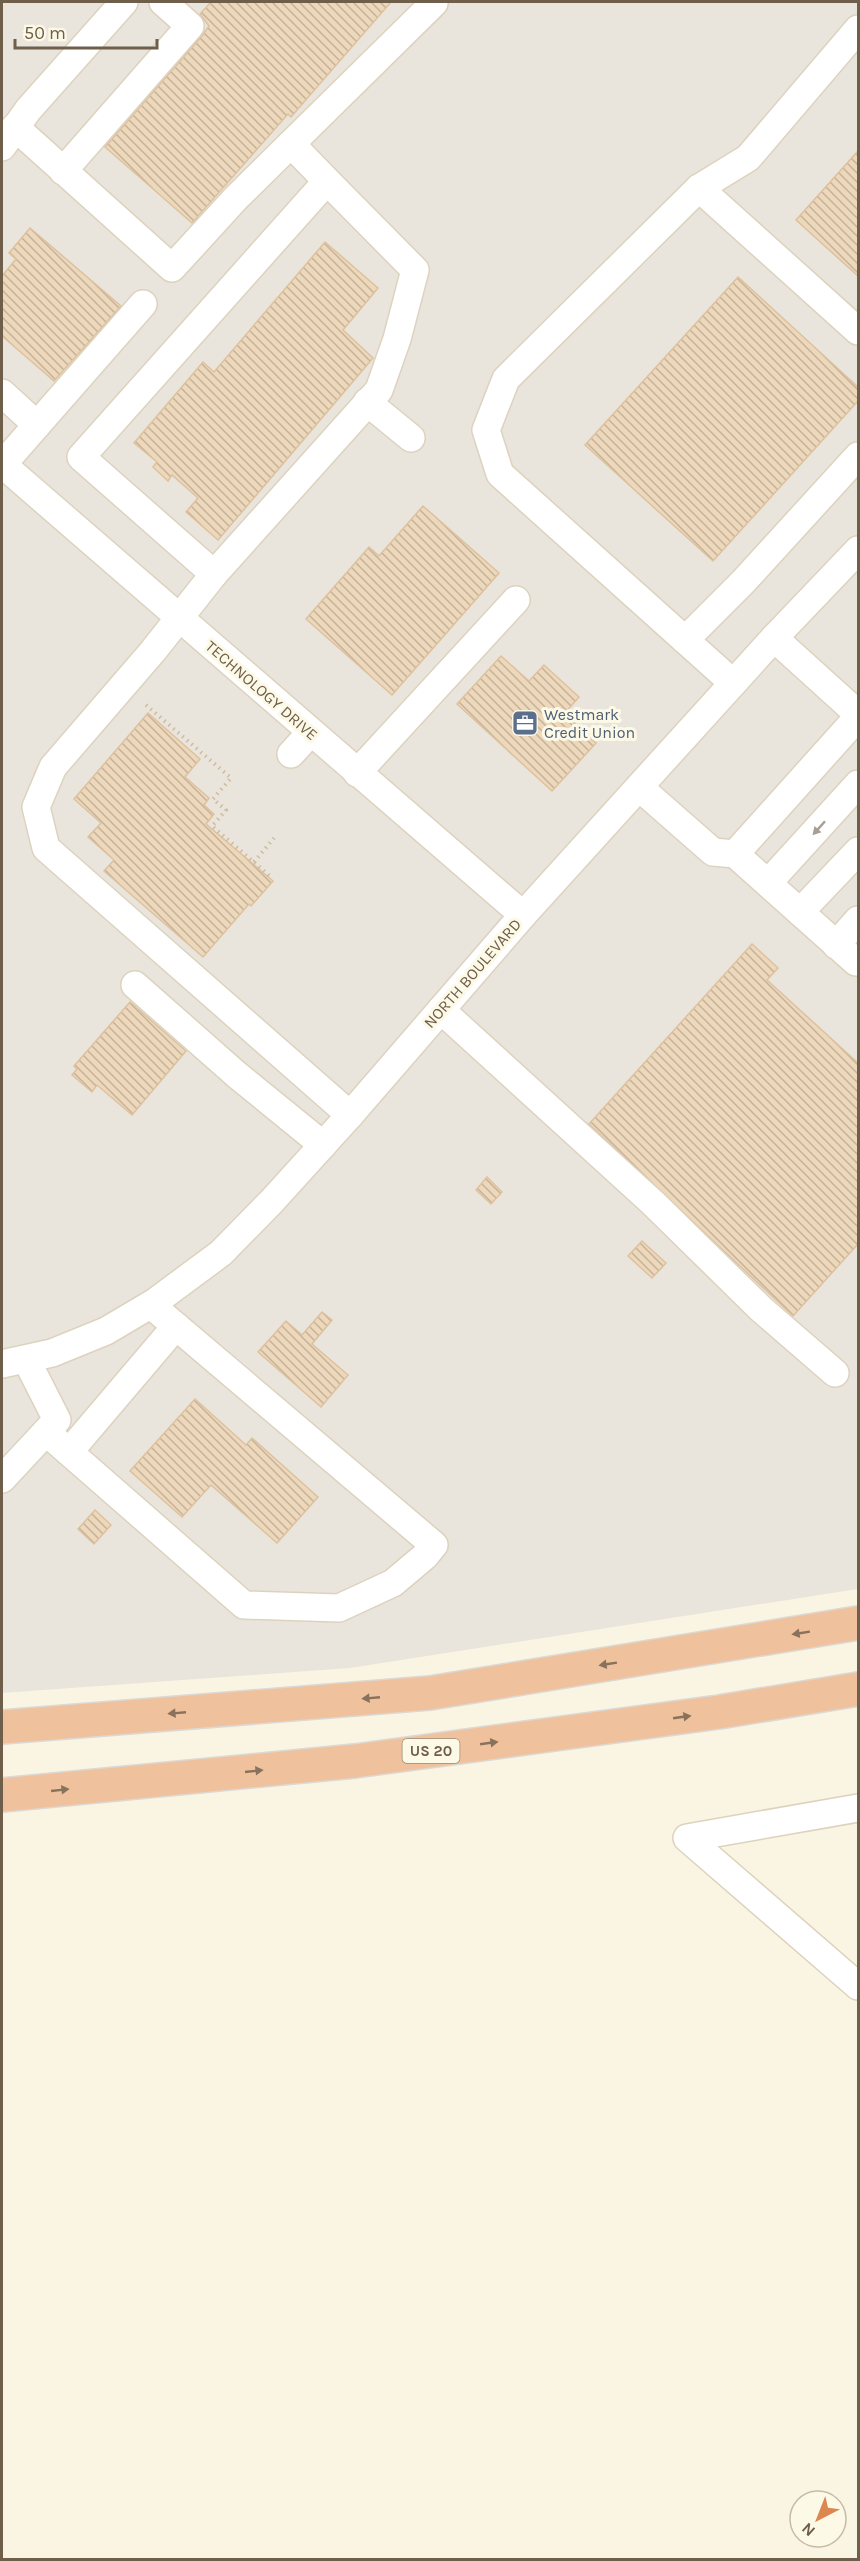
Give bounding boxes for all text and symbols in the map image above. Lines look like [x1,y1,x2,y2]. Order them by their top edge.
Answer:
scale bar [15,12,158,50]
text: 50 m [24,22,66,44]
street label: TECHNOLOGY DRIVE [202,637,322,744]
place label: Westmark Credit Union [544,705,635,742]
office icon: Westmark Credit Union [510,708,540,738]
one-way arrow [812,820,826,835]
street label: NORTH BOULEVARD [420,915,525,1032]
one-way arrow [791,1628,810,1637]
one-way arrow [599,1660,618,1669]
one-way arrow [362,1693,381,1702]
one-way arrow [167,1708,186,1718]
one-way arrow [673,1712,692,1722]
one-way arrow [480,1738,499,1747]
road number: US 20 [402,1739,460,1763]
one-way arrow [244,1766,263,1776]
one-way arrow [50,1785,69,1795]
north arrow [788,2489,848,2549]
text: N [798,2519,819,2541]

